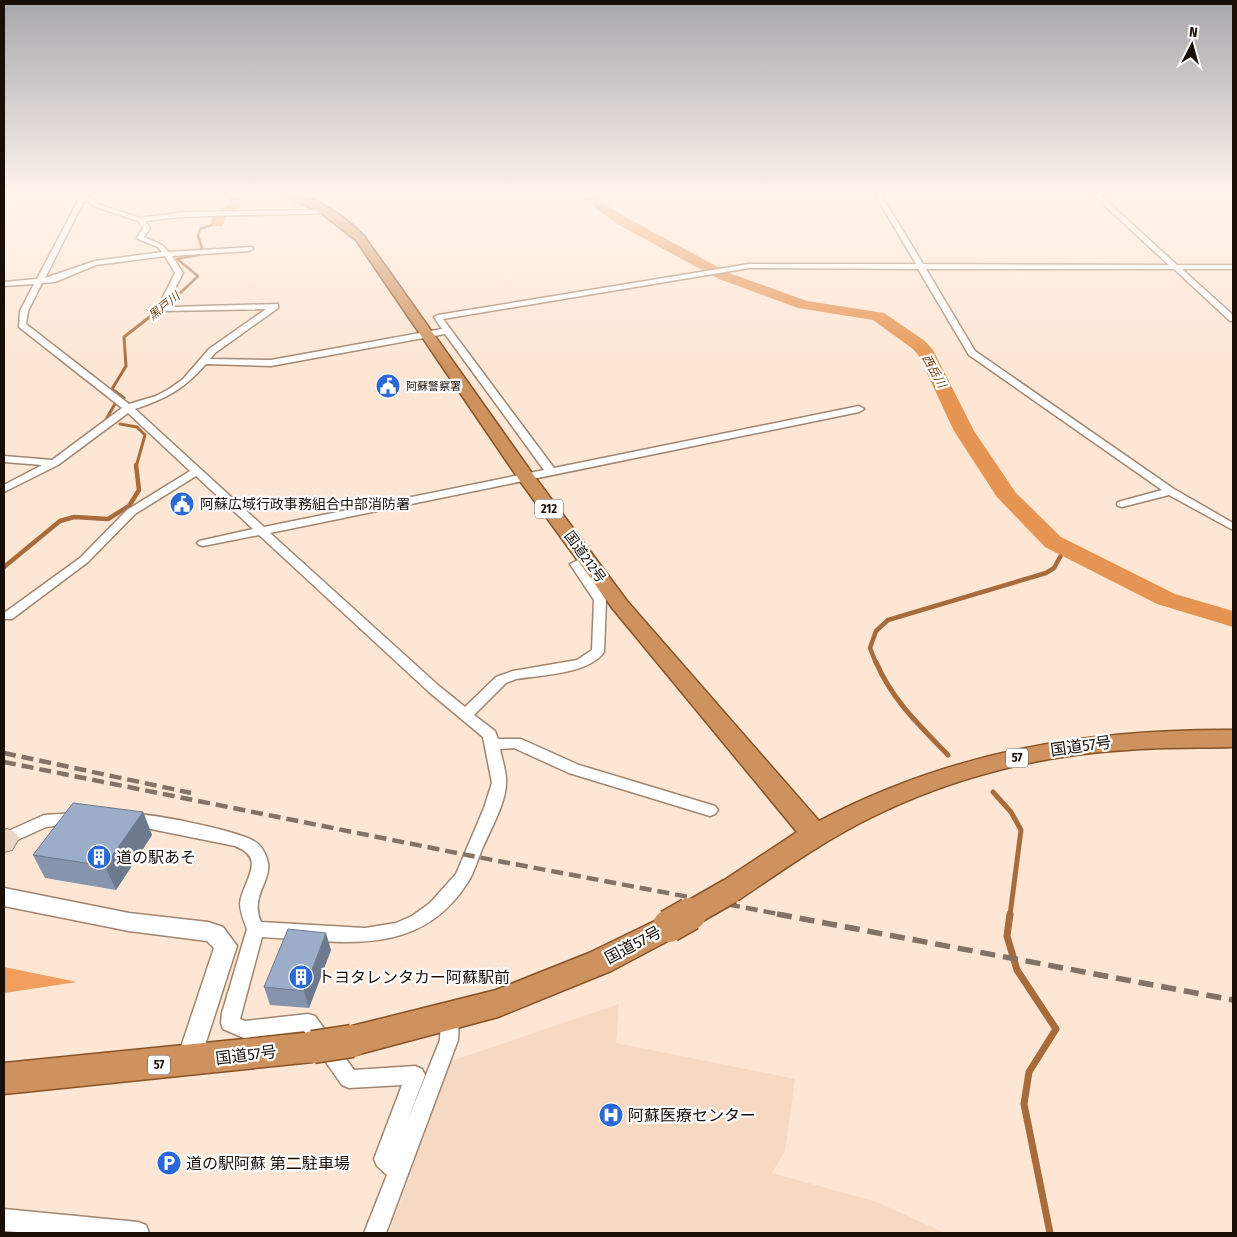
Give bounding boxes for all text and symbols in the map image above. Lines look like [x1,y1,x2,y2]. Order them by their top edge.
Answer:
north arrow [1167,20,1217,70]
text: N [1188,24,1198,41]
water label: 黒戸川 [146,288,184,323]
water label: 西岳川 [919,352,950,392]
public building icon: 阿蘇警察署 [375,373,401,399]
place label: 阿蘇警察署 [406,380,461,393]
public building icon: 阿蘇広域行政事務組合中部消防署 [169,491,195,517]
place label: 阿蘇広域行政事務組合中部消防署 [200,496,410,513]
road number: 212 [535,499,563,518]
street label: 国道212号 [561,528,609,586]
street label: 国道57号 [1049,732,1113,760]
road number: 57 [1006,748,1028,768]
building icon: 道の駅あそ [86,844,112,870]
place label: 道の駅あそ [116,848,196,867]
street label: 国道57号 [601,922,665,968]
building icon: トヨタレンタカー阿蘇駅前 [288,964,314,990]
place label: トヨタレンタカー阿蘇駅前 [318,968,510,987]
street label: 国道57号 [214,1042,278,1068]
road number: 57 [148,1056,170,1074]
hospital icon: 阿蘇医療センター [598,1102,624,1128]
place label: 阿蘇医療センター [628,1106,756,1125]
parking icon: 道の駅阿蘇 第二駐車場 [156,1150,182,1176]
place label: 道の駅阿蘇 第二駐車場 [186,1154,350,1173]

